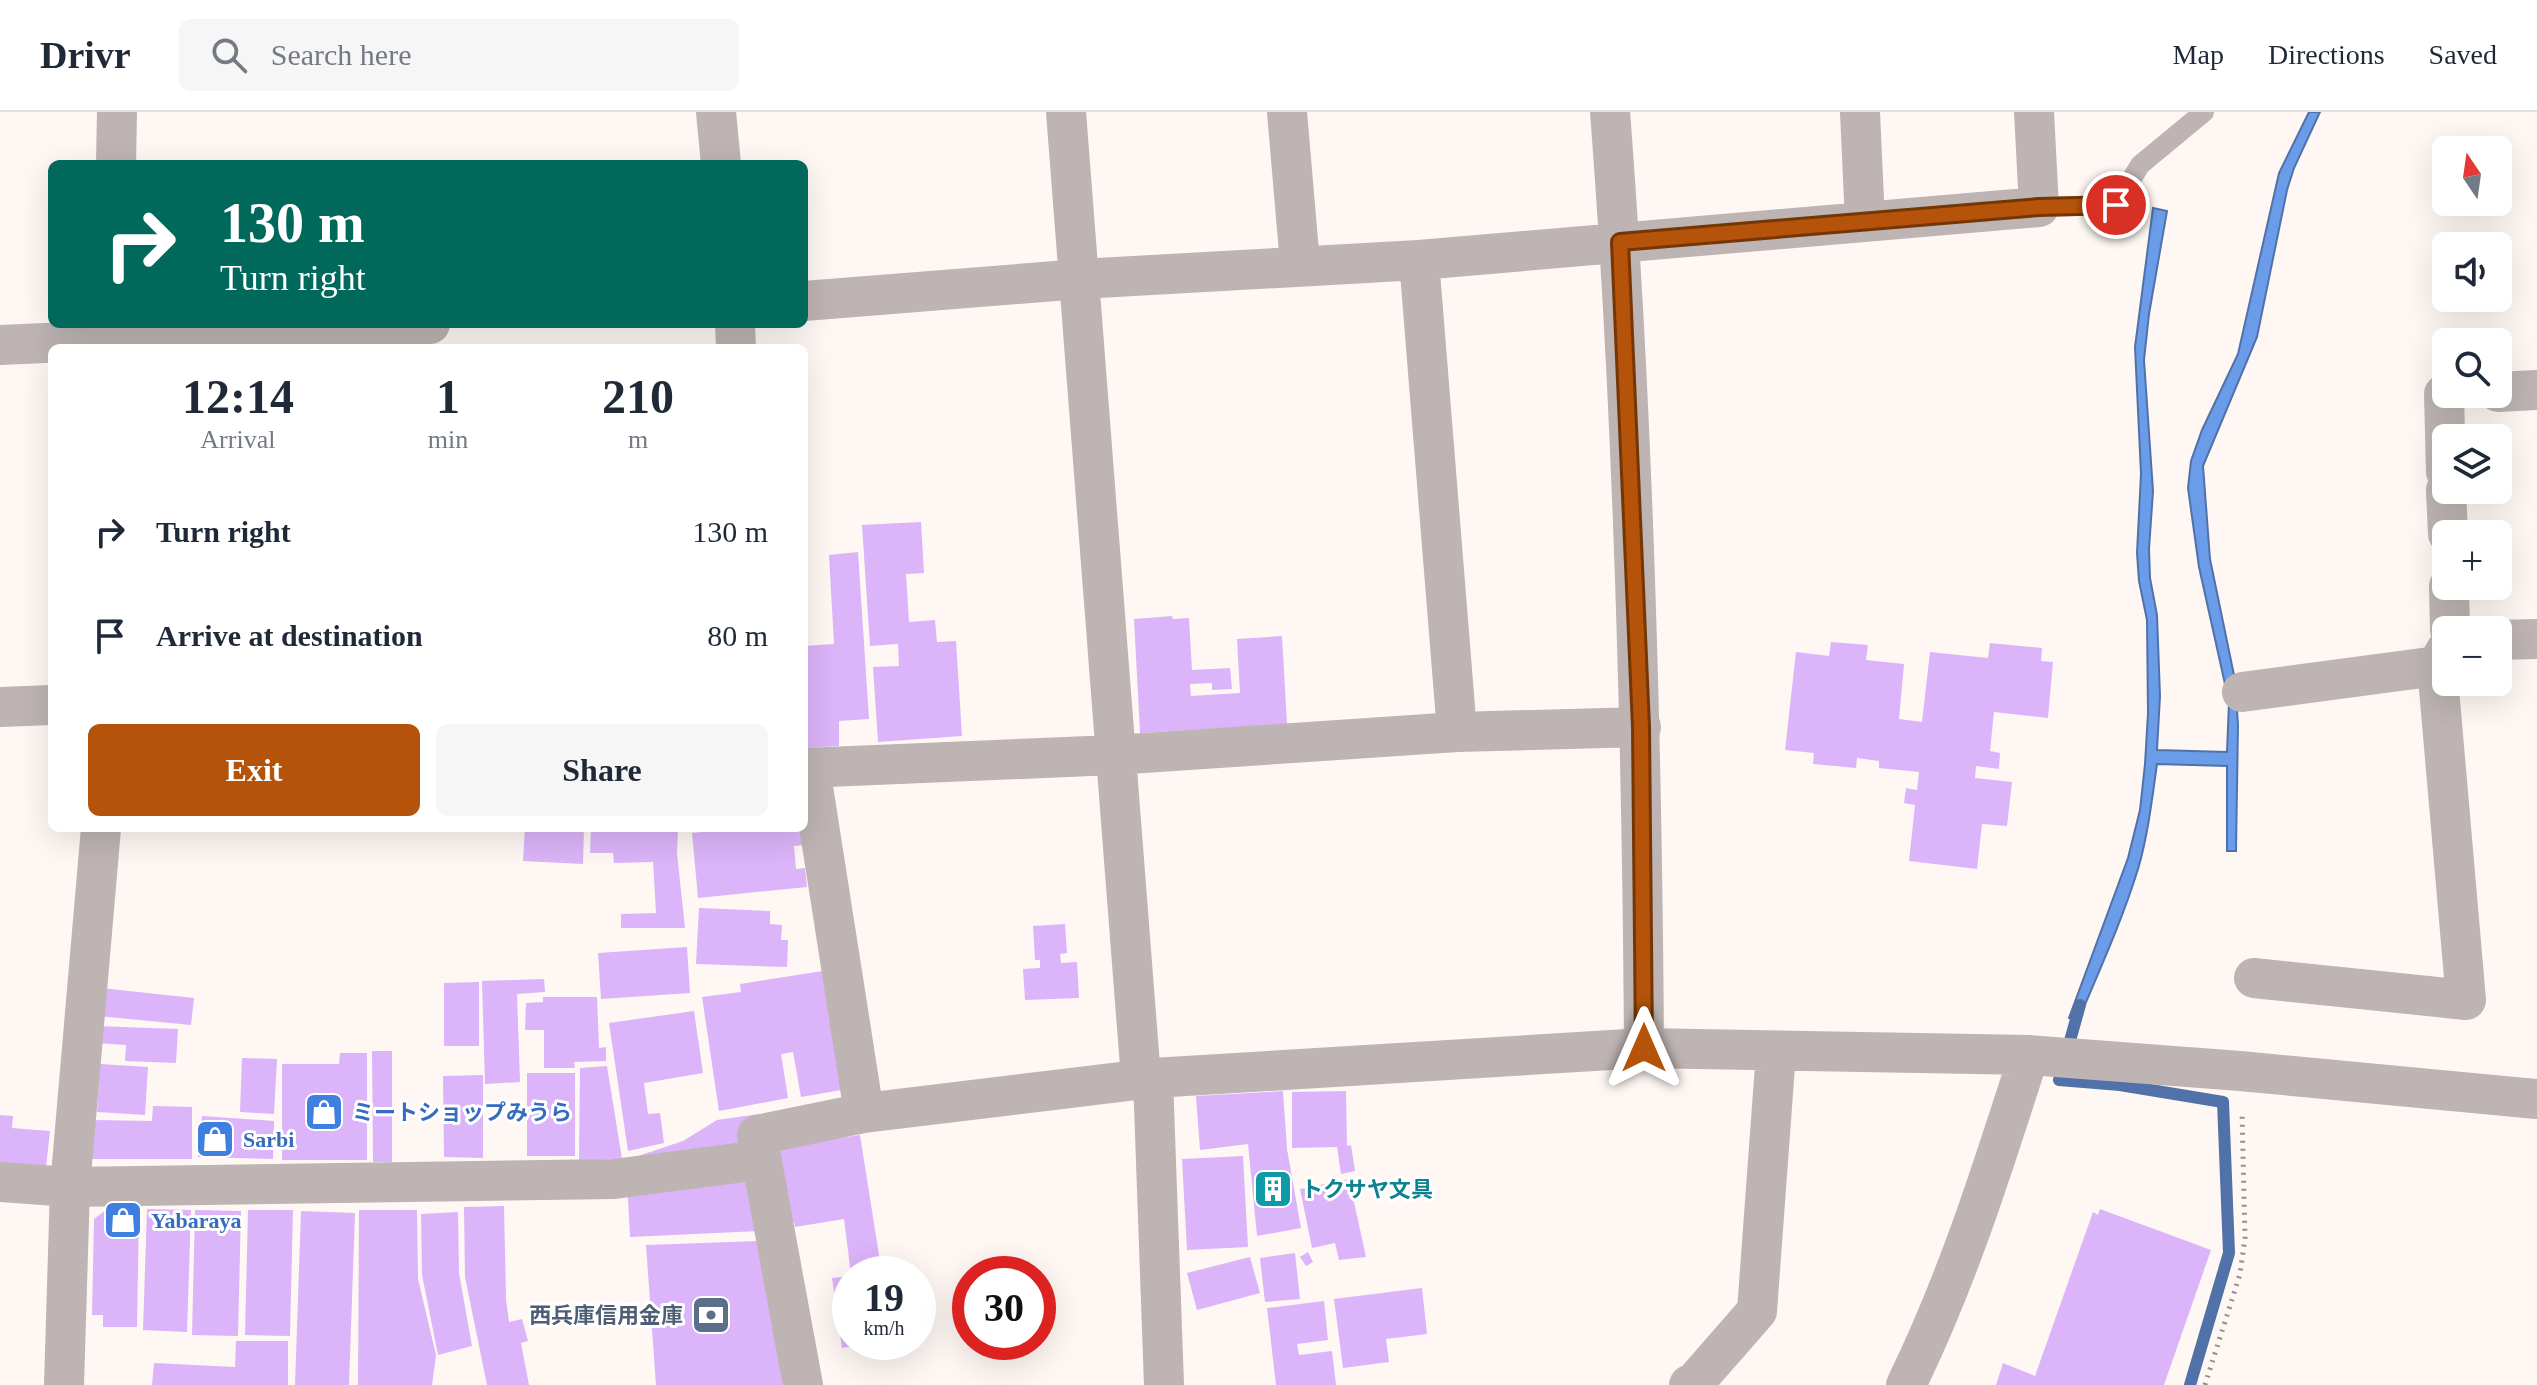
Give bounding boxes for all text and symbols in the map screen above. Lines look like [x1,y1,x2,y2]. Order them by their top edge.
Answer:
search box [179,19,739,91]
icon: search [207,33,251,77]
text: Drivr [40,34,131,76]
text: Search here [271,38,411,71]
text: Map [2173,39,2224,70]
text: Directions [2268,39,2385,70]
text: Saved [2429,39,2497,70]
north arrow [2432,136,2512,216]
map controls [2432,136,2512,696]
pin [2082,171,2150,239]
icon: arrive [2094,183,2138,227]
icon: right [88,192,192,296]
text: 130 m [220,192,365,254]
button: sound [2432,232,2512,312]
text: Turn right [220,258,366,298]
button: search [2432,328,2512,408]
text: 12:14 [182,370,294,423]
text: 1 [436,370,460,423]
text: 210 [602,370,674,423]
button: layers [2432,424,2512,504]
text: Arrival [200,425,275,454]
text: min [428,425,468,454]
text: m [628,425,648,454]
icon: right [88,510,132,554]
text: Turn right [156,515,291,548]
text: 130 m [692,515,768,548]
button: + [2432,520,2512,600]
icon: arrive [88,614,132,658]
button: − [2432,616,2512,696]
text: Arrive at destination [156,619,423,652]
text: 80 m [707,619,768,652]
button: Exit [88,724,420,816]
button: Share [436,724,768,816]
position arrow [1602,1006,1686,1090]
shop icon: ミートショップみうら [303,1091,345,1133]
place label: ミートショップみうら [352,1100,572,1125]
shop icon: Sarbi [194,1118,236,1160]
place label: Sarbi [243,1127,294,1152]
building icon: トクサヤ文具 [1252,1168,1294,1210]
place label: トクサヤ文具 [1301,1177,1433,1202]
shop icon: Yabaraya [102,1199,144,1241]
place label: Yabaraya [151,1208,241,1233]
speed limit sign: 30 [952,1256,1056,1360]
text: 19 [864,1275,904,1320]
bank icon: 西兵庫信用金庫 [690,1294,732,1336]
place label: 西兵庫信用金庫 [529,1303,683,1328]
text: km/h [863,1317,905,1339]

